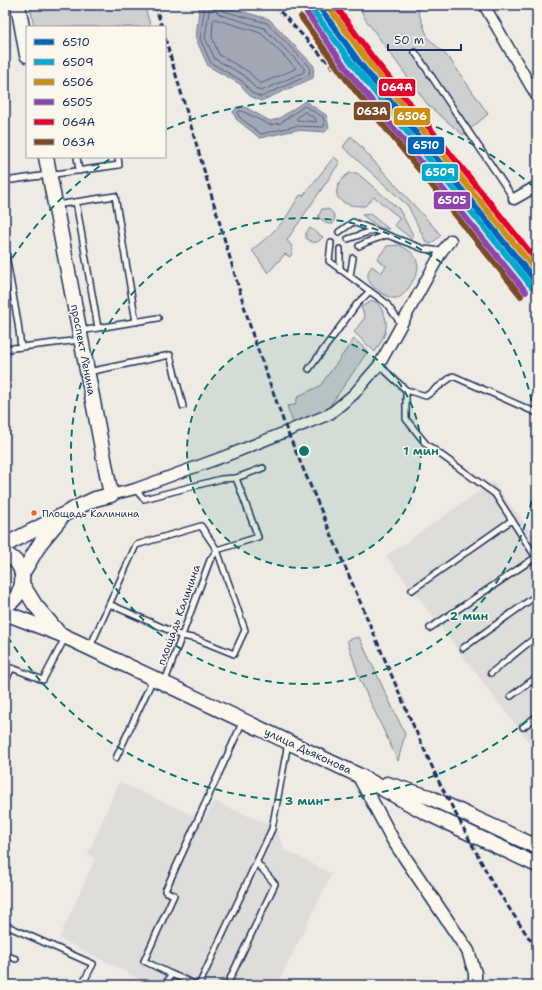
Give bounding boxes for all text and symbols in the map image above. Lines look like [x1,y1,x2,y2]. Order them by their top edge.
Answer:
legend [26,26,166,158]
scale bar [388,26,461,52]
text: 50 m [394,32,424,48]
text: 6510 [62,34,90,50]
text: 6509 [62,54,94,70]
text: 6506 [62,74,94,90]
line badge: 064А [378,78,416,97]
text: 064А [381,80,413,95]
text: 6505 [62,94,93,110]
line badge: 063А [353,101,391,121]
text: 063А [356,104,388,119]
line badge: 6506 [393,107,431,126]
text: 6506 [397,109,427,124]
text: 064А [62,114,96,130]
text: 063А [62,134,95,150]
line badge: 6510 [407,136,445,155]
text: 6510 [413,138,440,153]
line badge: 6509 [421,163,459,182]
text: 6509 [425,165,455,180]
line badge: 6505 [433,191,471,210]
text: 6505 [438,193,467,208]
street label: проспект Ленина [67,303,99,397]
text: 1 мин [403,443,439,459]
centre of rings [297,444,311,458]
place label: Площадь Калинина [42,507,140,520]
marker: Площадь Калинина [29,508,39,518]
street label: площадь Калинина [154,563,204,667]
text: 2 мин [450,608,488,624]
street label: улица Дьяконова [262,724,354,778]
text: 3 мин [285,793,323,809]

